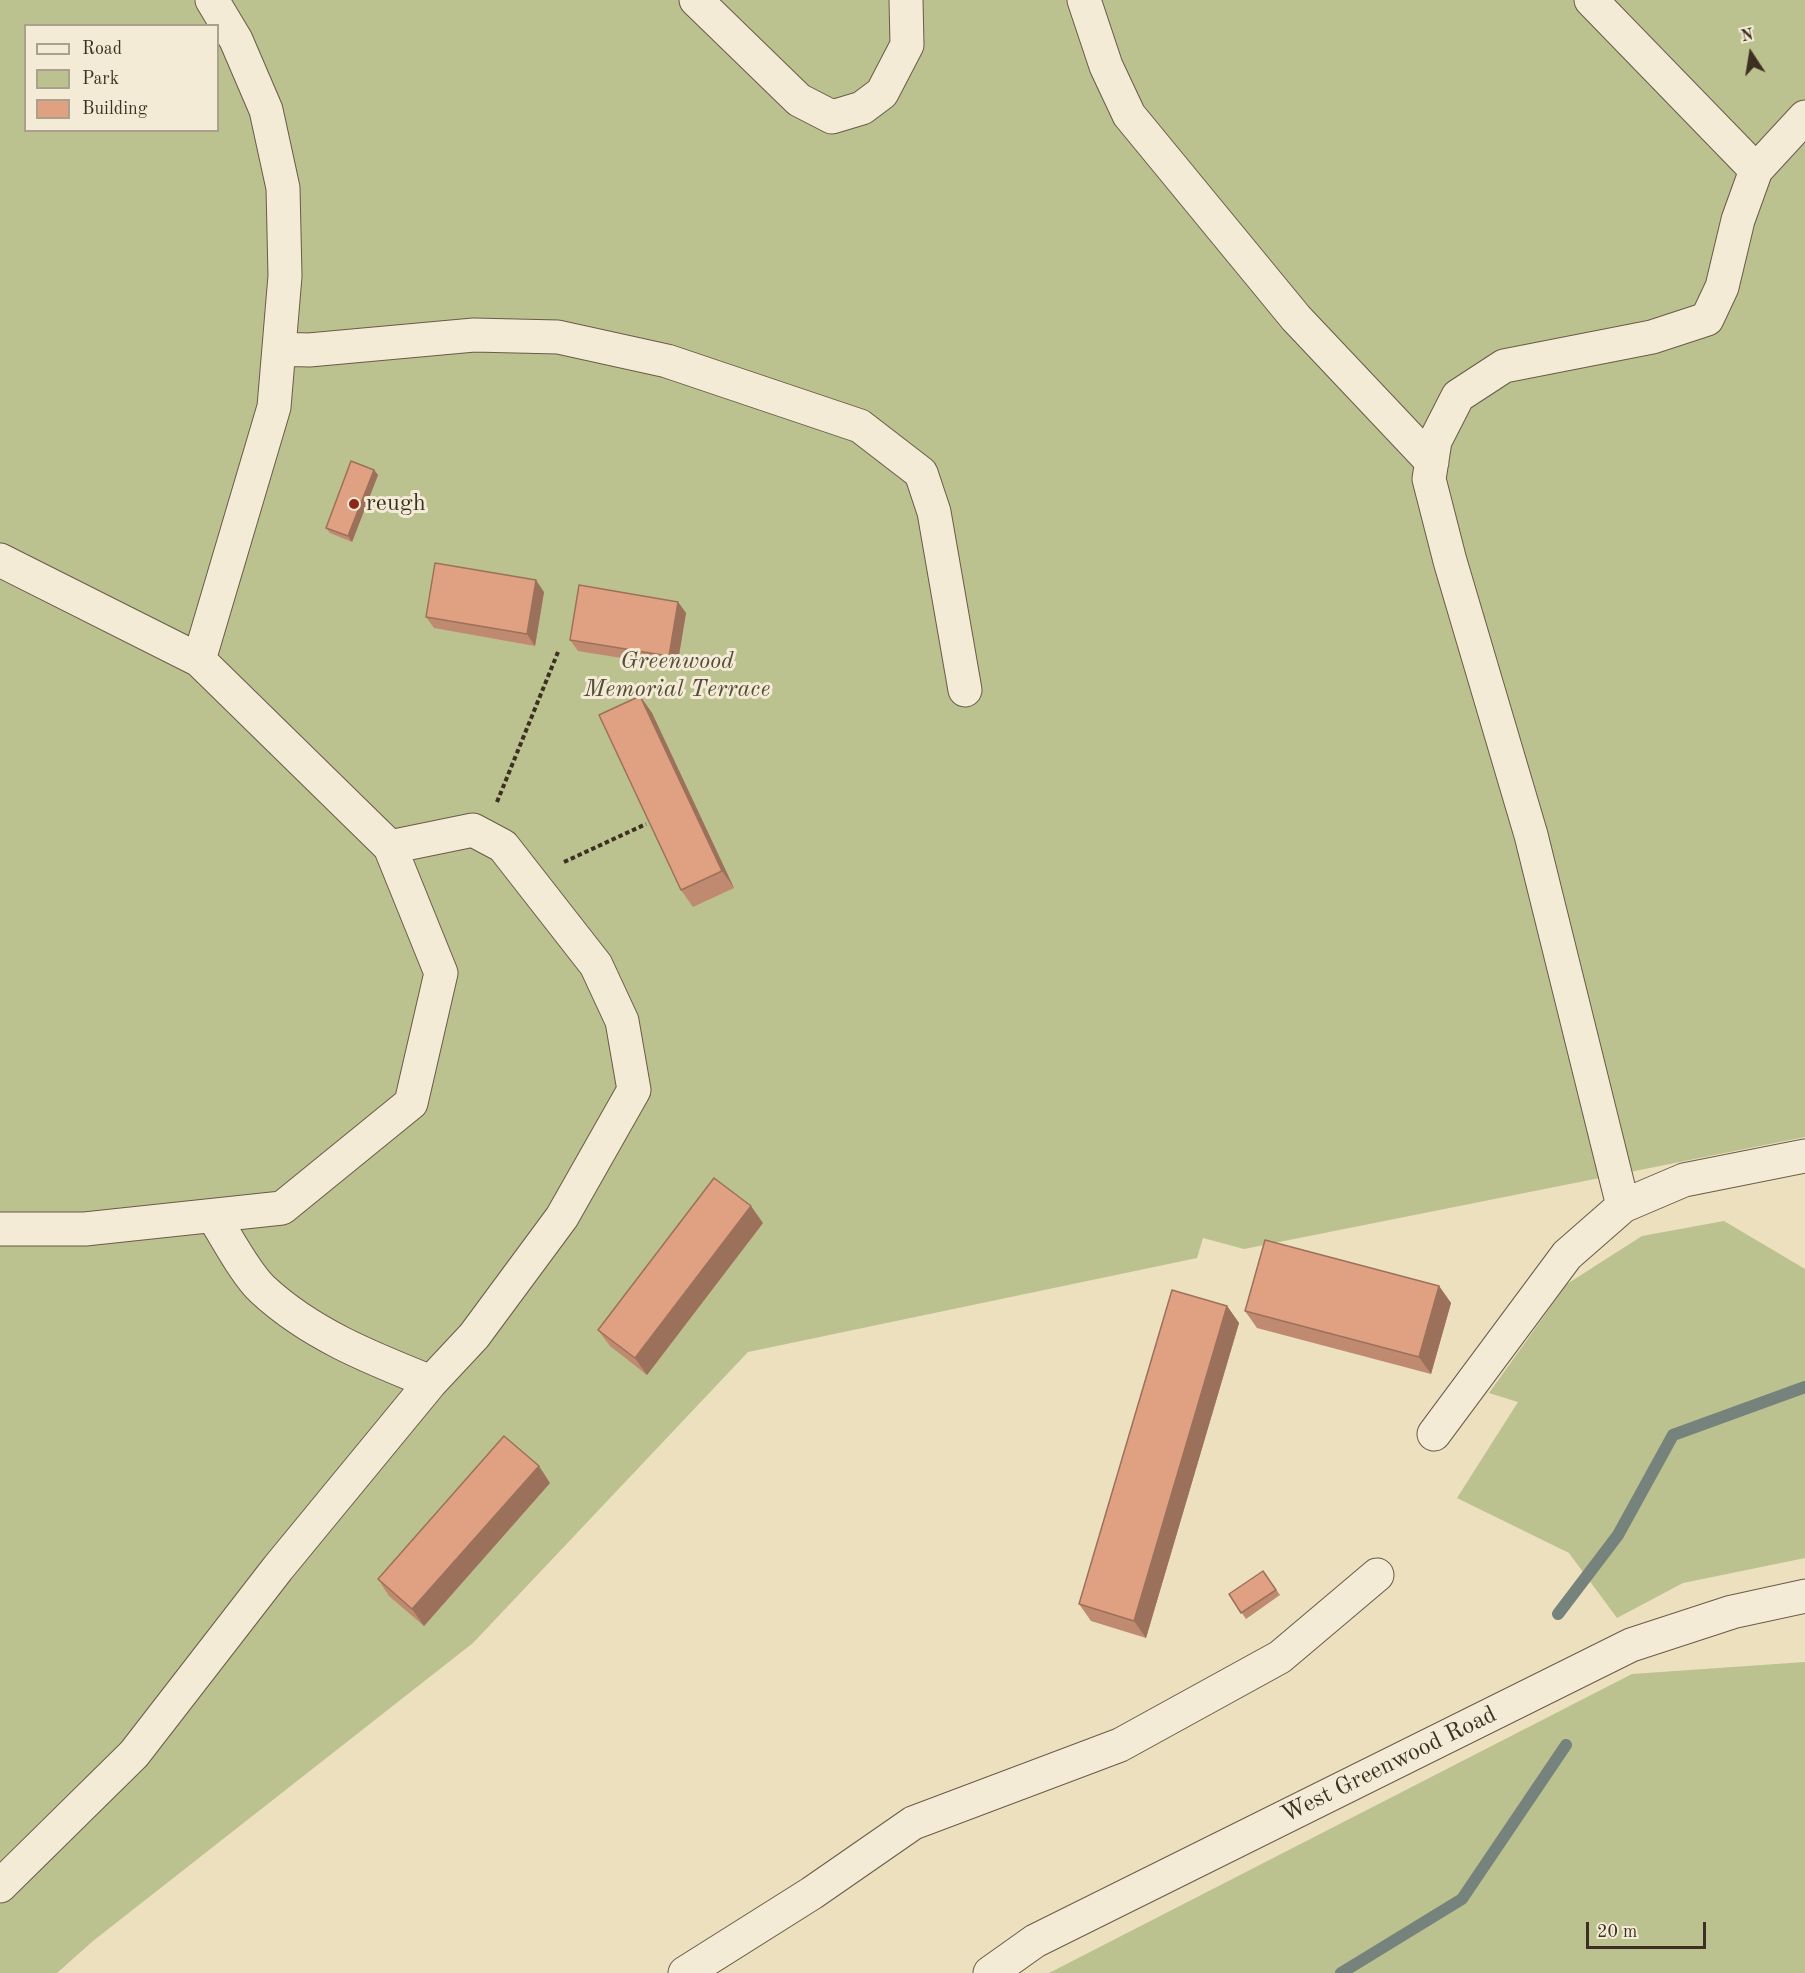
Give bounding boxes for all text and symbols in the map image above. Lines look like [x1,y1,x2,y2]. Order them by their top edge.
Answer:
legend [24,24,219,132]
north arrow [1721,24,1781,84]
text: N [1740,27,1755,45]
text: Road [82,40,122,58]
text: Park [82,70,119,88]
text: Building [82,100,147,118]
place label: reugh [366,490,426,518]
marker: reugh [347,497,361,511]
park label: Greenwood Memorial Terrace [584,648,770,704]
street label: West Greenwood Road [1277,1700,1501,1830]
scale bar [1589,1910,1709,1948]
text: 20 m [1597,1923,1637,1941]

